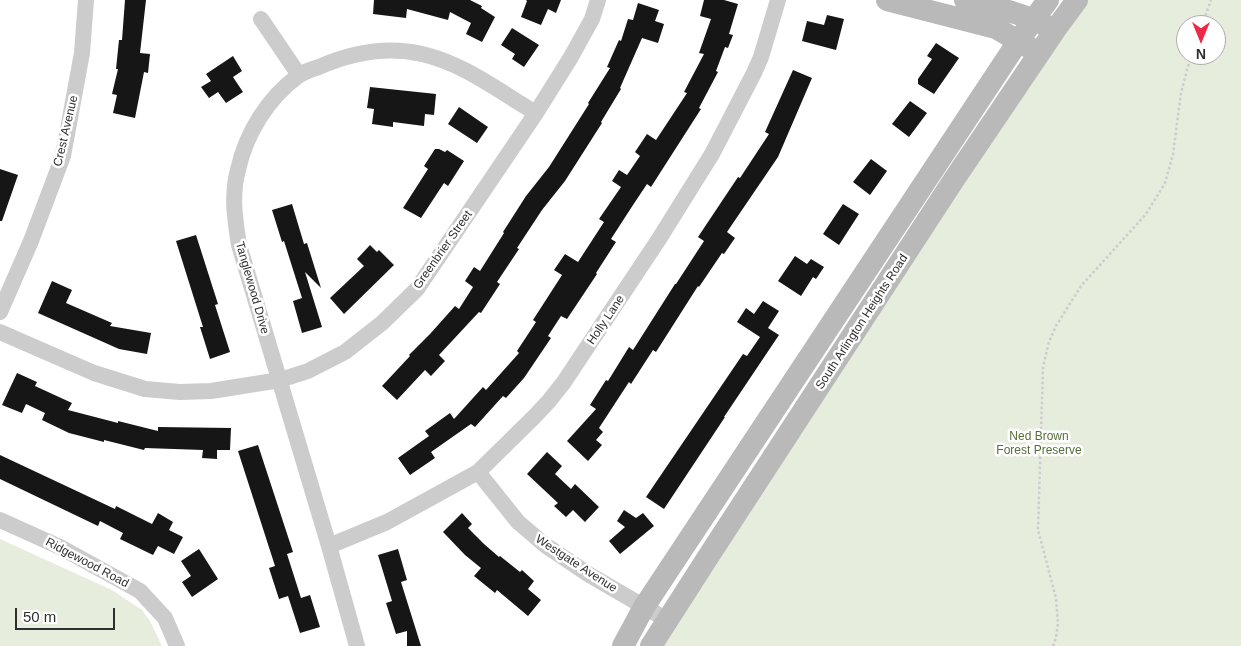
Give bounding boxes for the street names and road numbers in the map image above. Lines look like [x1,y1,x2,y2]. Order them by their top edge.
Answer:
street label: Crest Avenue [51,94,81,168]
street label: Greenbrier Street [411,208,475,292]
street label: Tanglewood Drive [232,240,272,336]
street label: South Arlington Heights Road [813,252,911,392]
street label: Holly Lane [584,292,628,348]
street label: Westgate Avenue [533,532,619,596]
street label: Ridgewood Road [43,535,131,591]

